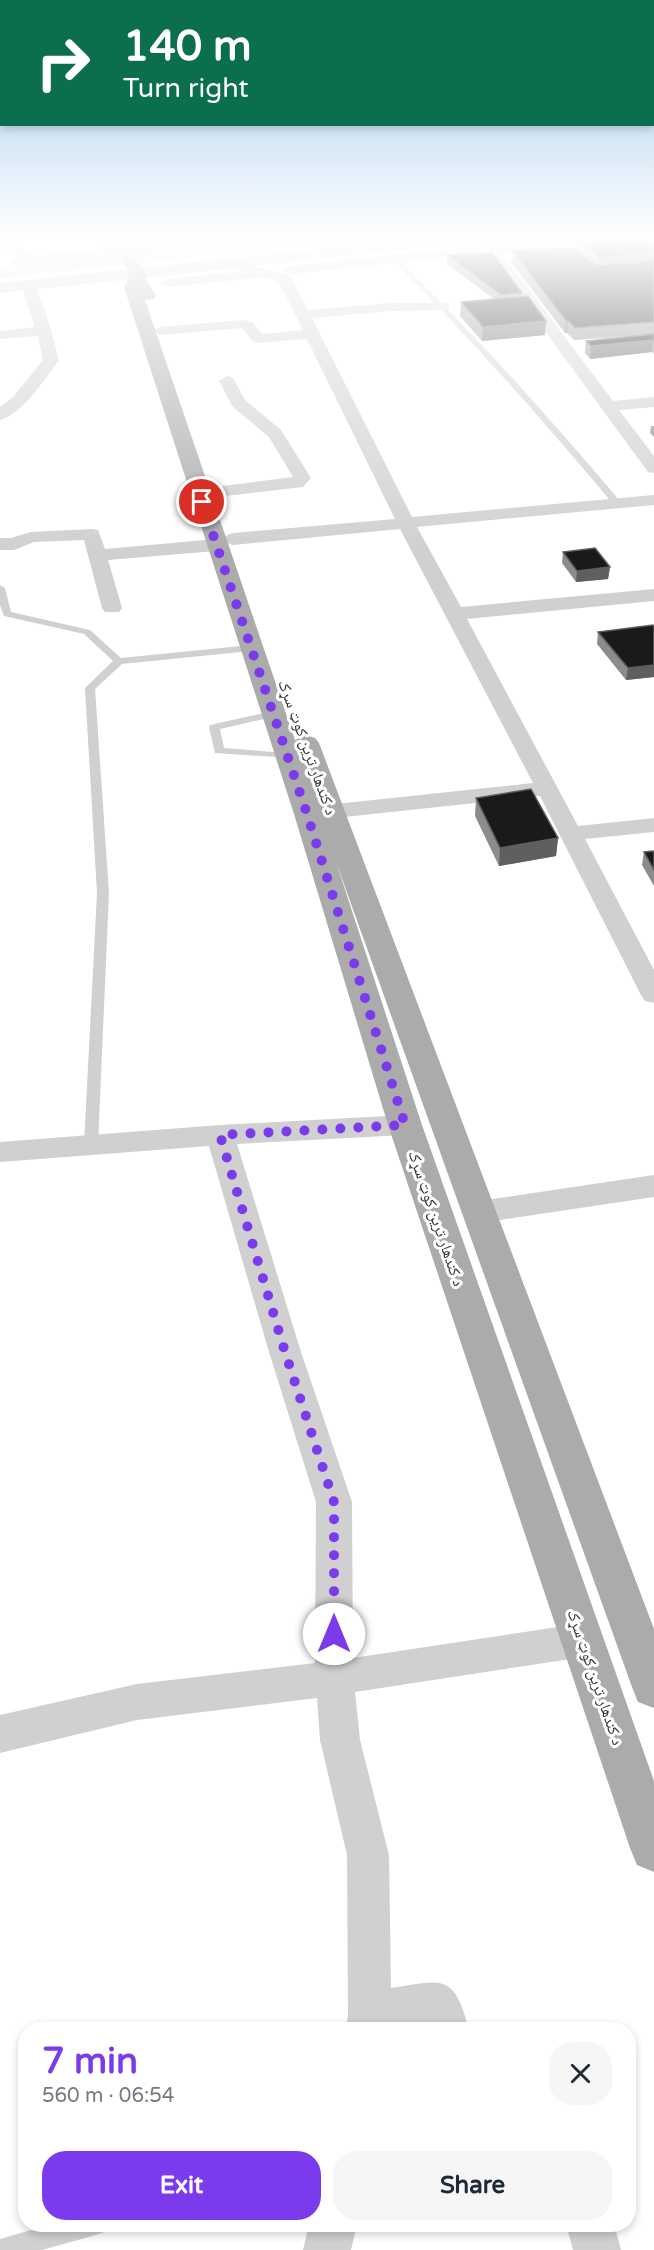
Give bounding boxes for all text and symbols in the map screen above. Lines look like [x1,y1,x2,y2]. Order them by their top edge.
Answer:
text: 140 m [123,21,252,72]
icon: right [24,24,102,102]
text: Turn right [123,72,249,105]
pin [176,476,227,527]
icon: arrive [185,485,218,518]
street label: د کندهار ترين کوټ سړک [273,677,341,818]
street label: د کندهار ترين کوټ سړک [403,1148,469,1289]
position arrow [302,1602,366,1666]
street label: د کندهار ترين کوټ سړک [562,1607,628,1748]
text: 7 min [42,2040,138,2083]
button: close [549,2042,612,2105]
text: 560 m · 06:54 [42,2084,174,2108]
button: Exit [42,2151,321,2220]
button: Share [333,2151,612,2220]

